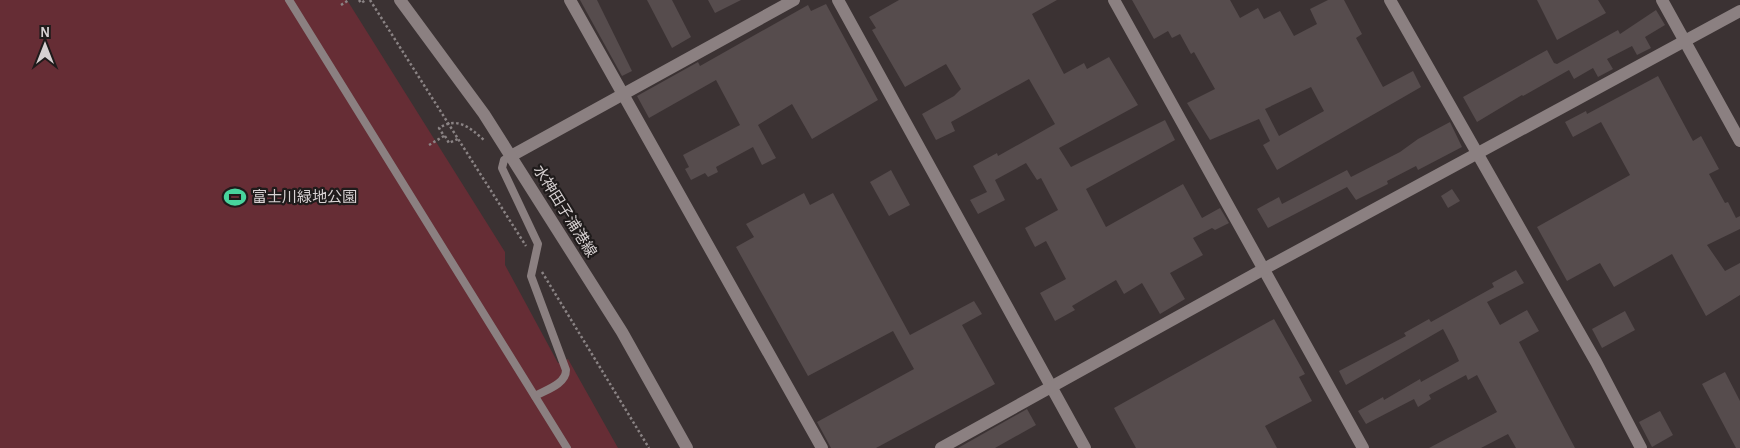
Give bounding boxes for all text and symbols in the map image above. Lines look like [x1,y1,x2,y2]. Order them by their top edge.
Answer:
north arrow [20,20,70,70]
text: N [40,26,50,40]
street label: 水神田子浦港線 [530,162,600,260]
sports icon: 富士川緑地公園 [222,184,248,210]
place label: 富士川緑地公園 [252,189,357,205]

